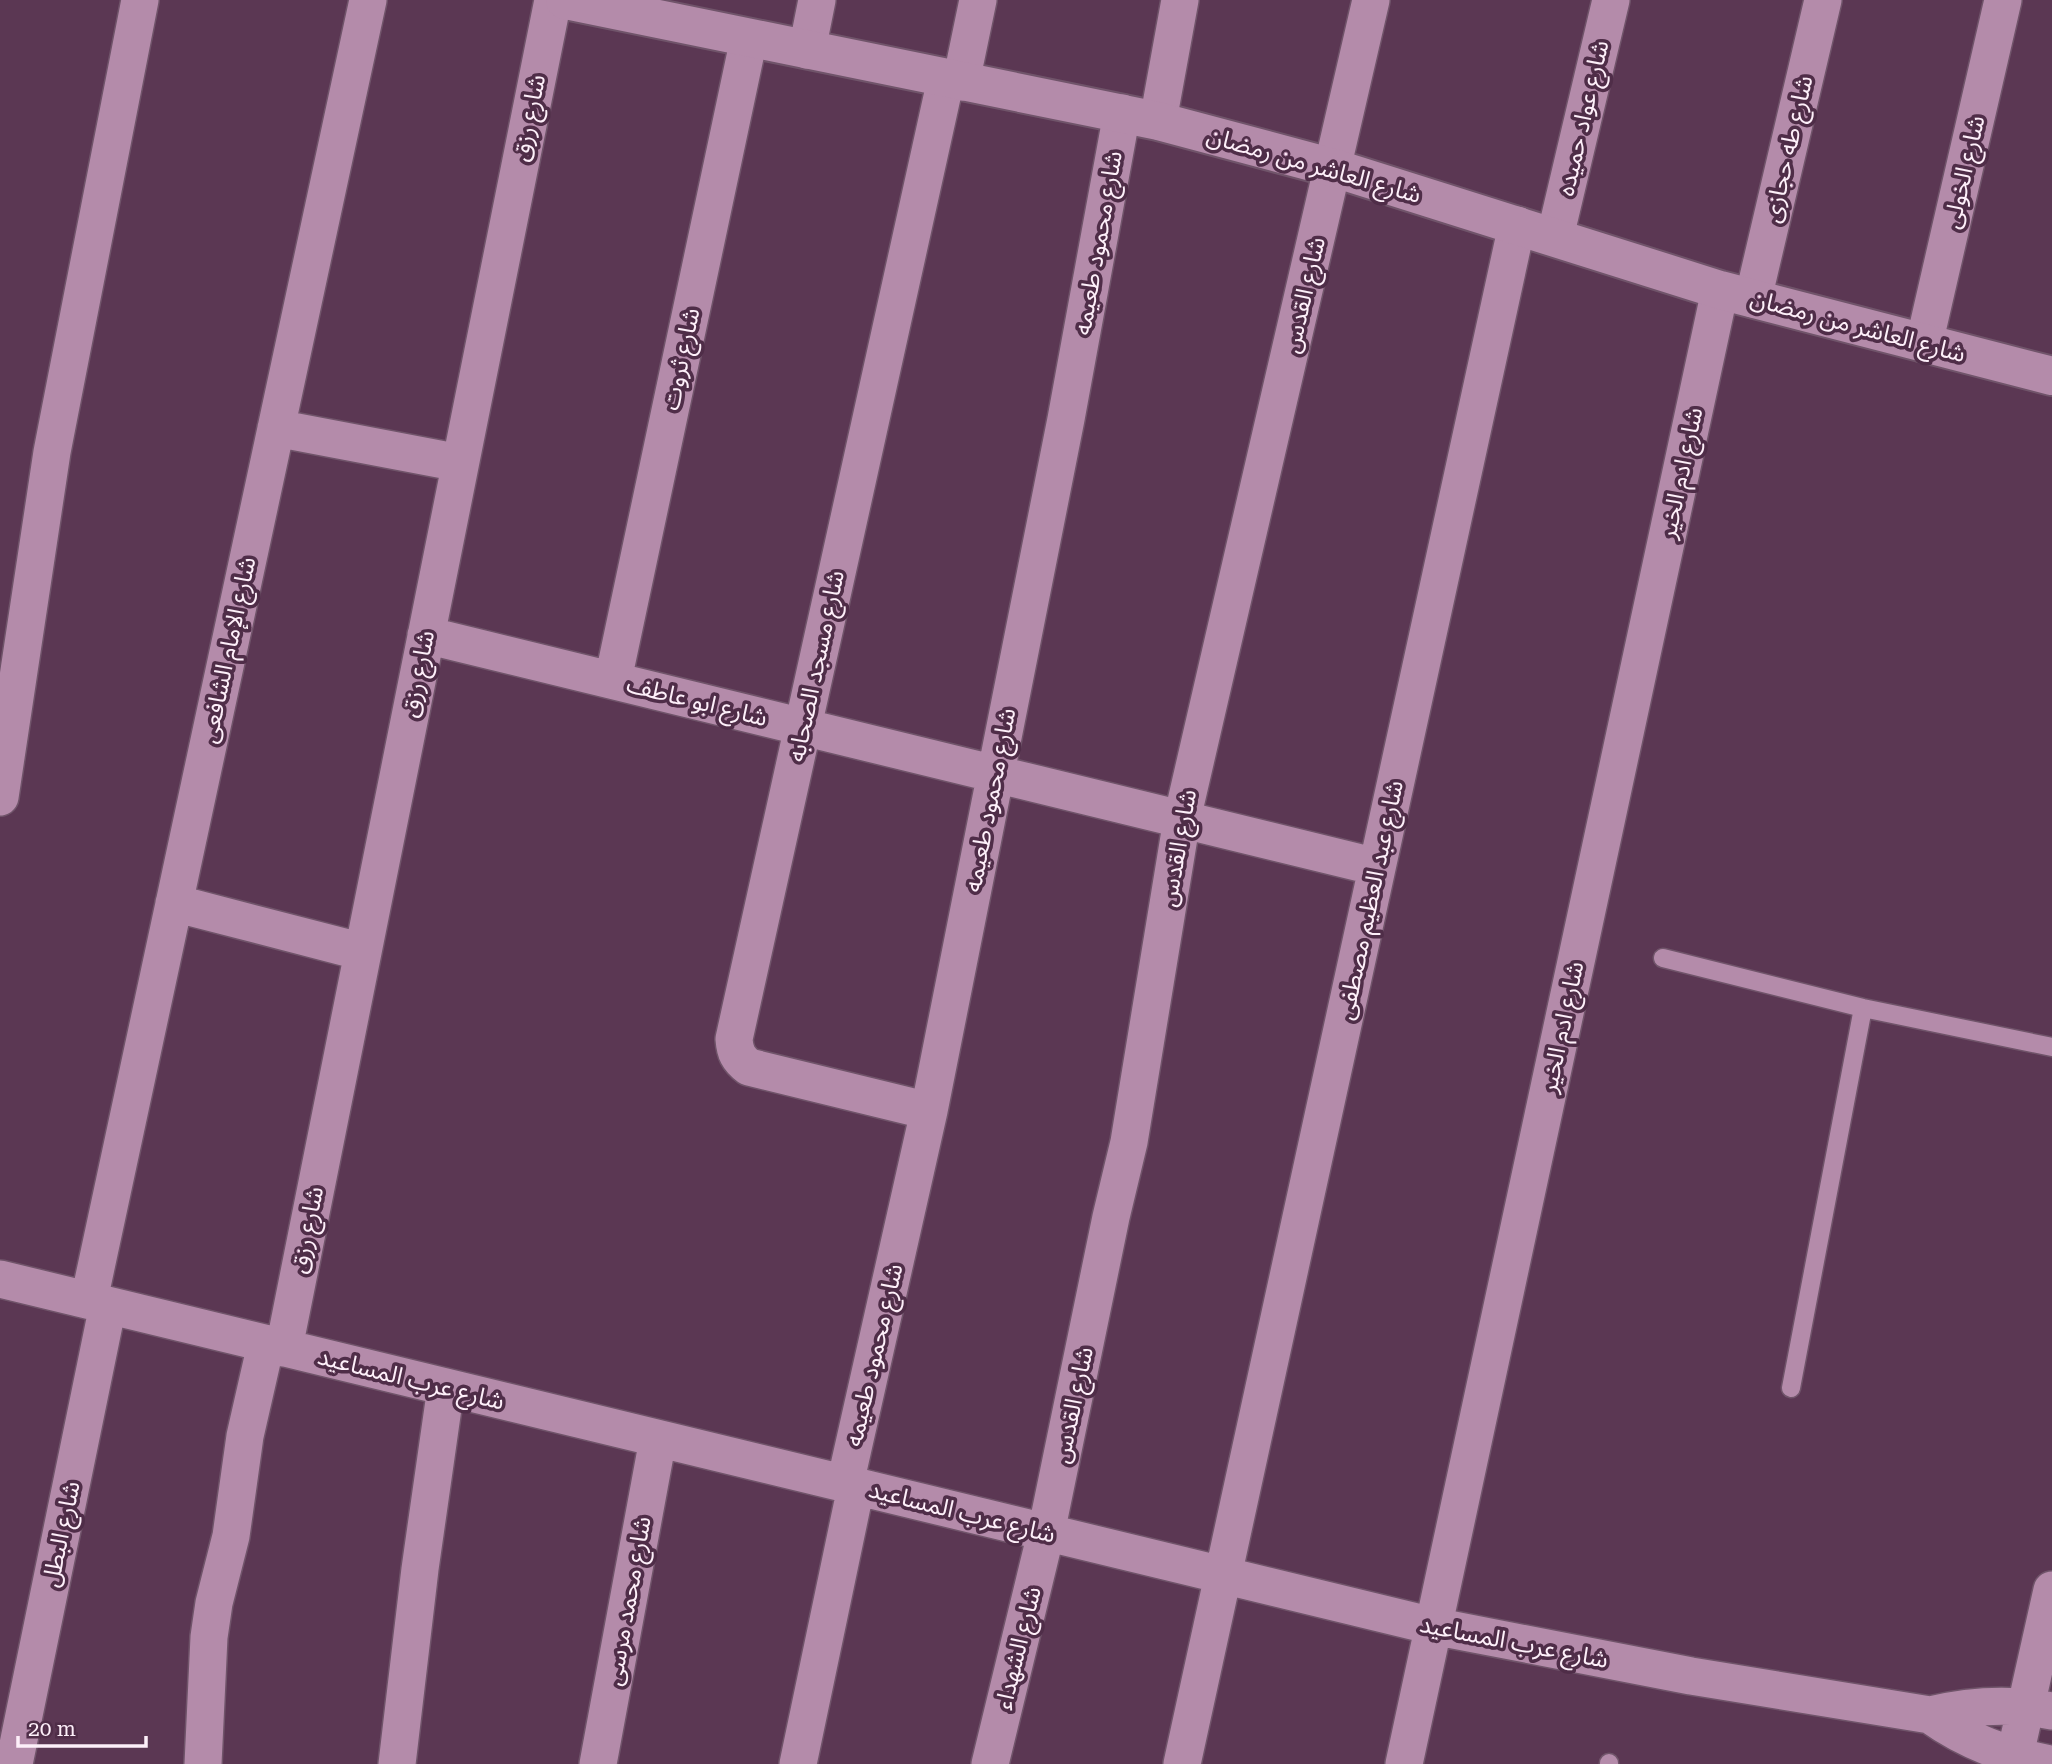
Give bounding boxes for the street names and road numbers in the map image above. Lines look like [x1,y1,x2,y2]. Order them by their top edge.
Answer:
street label: شارع عواد حميده [1551,37,1617,199]
street label: شارع رزق [507,72,554,165]
street label: شارع طه حجازى [1757,73,1821,226]
street label: شارع الخولى [1937,113,1994,232]
street label: شارع العاشر من رمضان [1203,121,1424,212]
street label: شارع محمود طعيمه [1068,149,1131,338]
street label: شارع القدس [1277,234,1334,357]
street label: شارع العاشر من رمضان [1747,284,1969,371]
street label: شارع ثروت [656,305,708,413]
street label: شارع ادم الخير [1653,405,1712,543]
street label: شارع الإمام الشافعى [195,554,265,747]
street label: شارع مسجد الصحابه [782,568,853,765]
street label: شارع رزق [396,628,443,721]
street label: شارع ابو عاطف [623,670,770,735]
street label: شارع محمود طعيمه [958,706,1024,895]
street label: شارع عبد العظيم مصطفى [1331,778,1412,1023]
street label: شارع القدس [1154,787,1205,909]
street label: شارع ادم الخير [1534,959,1593,1097]
street label: شارع رزق [285,1184,332,1277]
street label: شارع محمود طعيمه [839,1261,912,1450]
street label: شارع عرب المساعيد [314,1342,507,1419]
street label: شارع القدس [1047,1344,1102,1466]
street label: شارع عرب المساعيد [865,1475,1058,1552]
street label: شارع البطل [36,1478,89,1590]
street label: شارع محمد مرسى [599,1514,660,1688]
street label: شارع الشهداء [989,1584,1050,1713]
street label: شارع عرب المساعيد [1417,1610,1611,1677]

